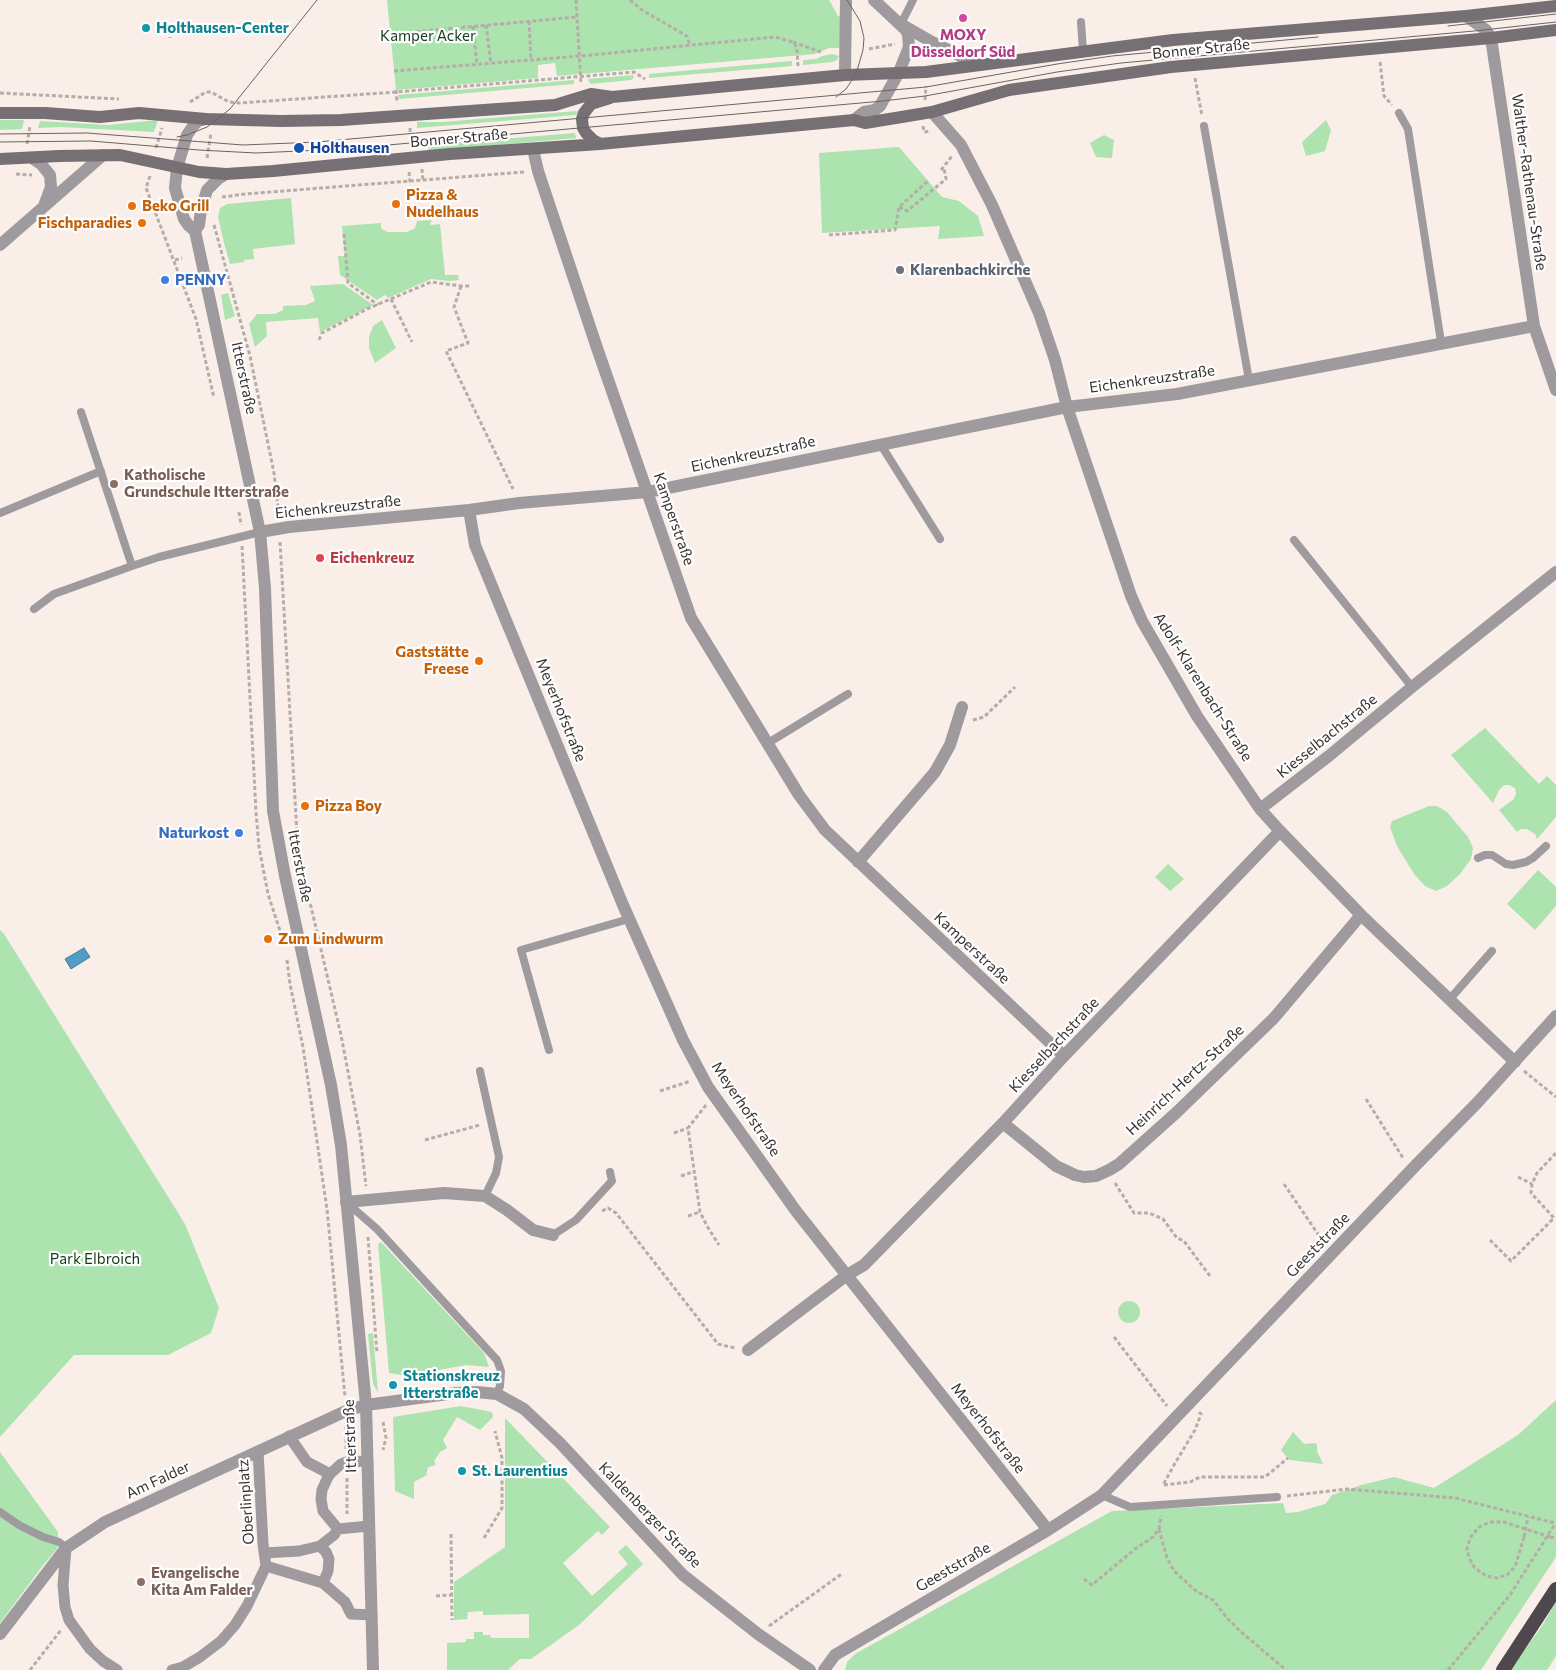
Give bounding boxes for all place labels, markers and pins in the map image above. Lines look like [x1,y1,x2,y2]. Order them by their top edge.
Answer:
marker: MOXY Düsseldorf Süd [957,12,969,24]
place label: Holthausen-Center [156,19,289,37]
marker: Holthausen-Center [140,22,152,34]
place label: MOXY Düsseldorf Süd [911,26,1015,61]
place label: Holthausen [310,139,389,157]
marker: Holthausen [292,141,306,155]
place label: Pizza & Nudelhaus [406,186,479,221]
place label: Beko Grill [142,197,209,215]
marker: Pizza & Nudelhaus [390,198,402,210]
marker: Beko Grill [126,200,138,212]
place label: Fischparadies [38,214,132,232]
marker: Fischparadies [136,217,148,229]
place label: Klarenbachkirche [910,261,1030,279]
marker: Klarenbachkirche [894,264,906,276]
place label: PENNY [175,271,226,289]
marker: PENNY [159,274,171,286]
place label: Katholische Grundschule Itterstraße [124,466,289,501]
marker: Katholische Grundschule Itterstraße [108,478,120,490]
place label: Eichenkreuz [330,549,414,567]
marker: Eichenkreuz [314,552,326,564]
place label: Gaststätte Freese [395,643,469,678]
marker: Gaststätte Freese [473,655,485,667]
place label: Pizza Boy [315,797,382,815]
marker: Pizza Boy [299,800,311,812]
place label: Naturkost [158,824,229,842]
marker: Naturkost [233,827,245,839]
place label: Zum Lindwurm [278,930,383,948]
marker: Zum Lindwurm [262,933,274,945]
place label: Stationskreuz Itterstraße [403,1367,500,1402]
marker: Stationskreuz Itterstraße [387,1379,399,1391]
place label: St. Laurentius [472,1462,568,1480]
marker: St. Laurentius [456,1465,468,1477]
place label: Evangelische Kita Am Falder [151,1564,253,1599]
marker: Evangelische Kita Am Falder [135,1576,147,1588]

